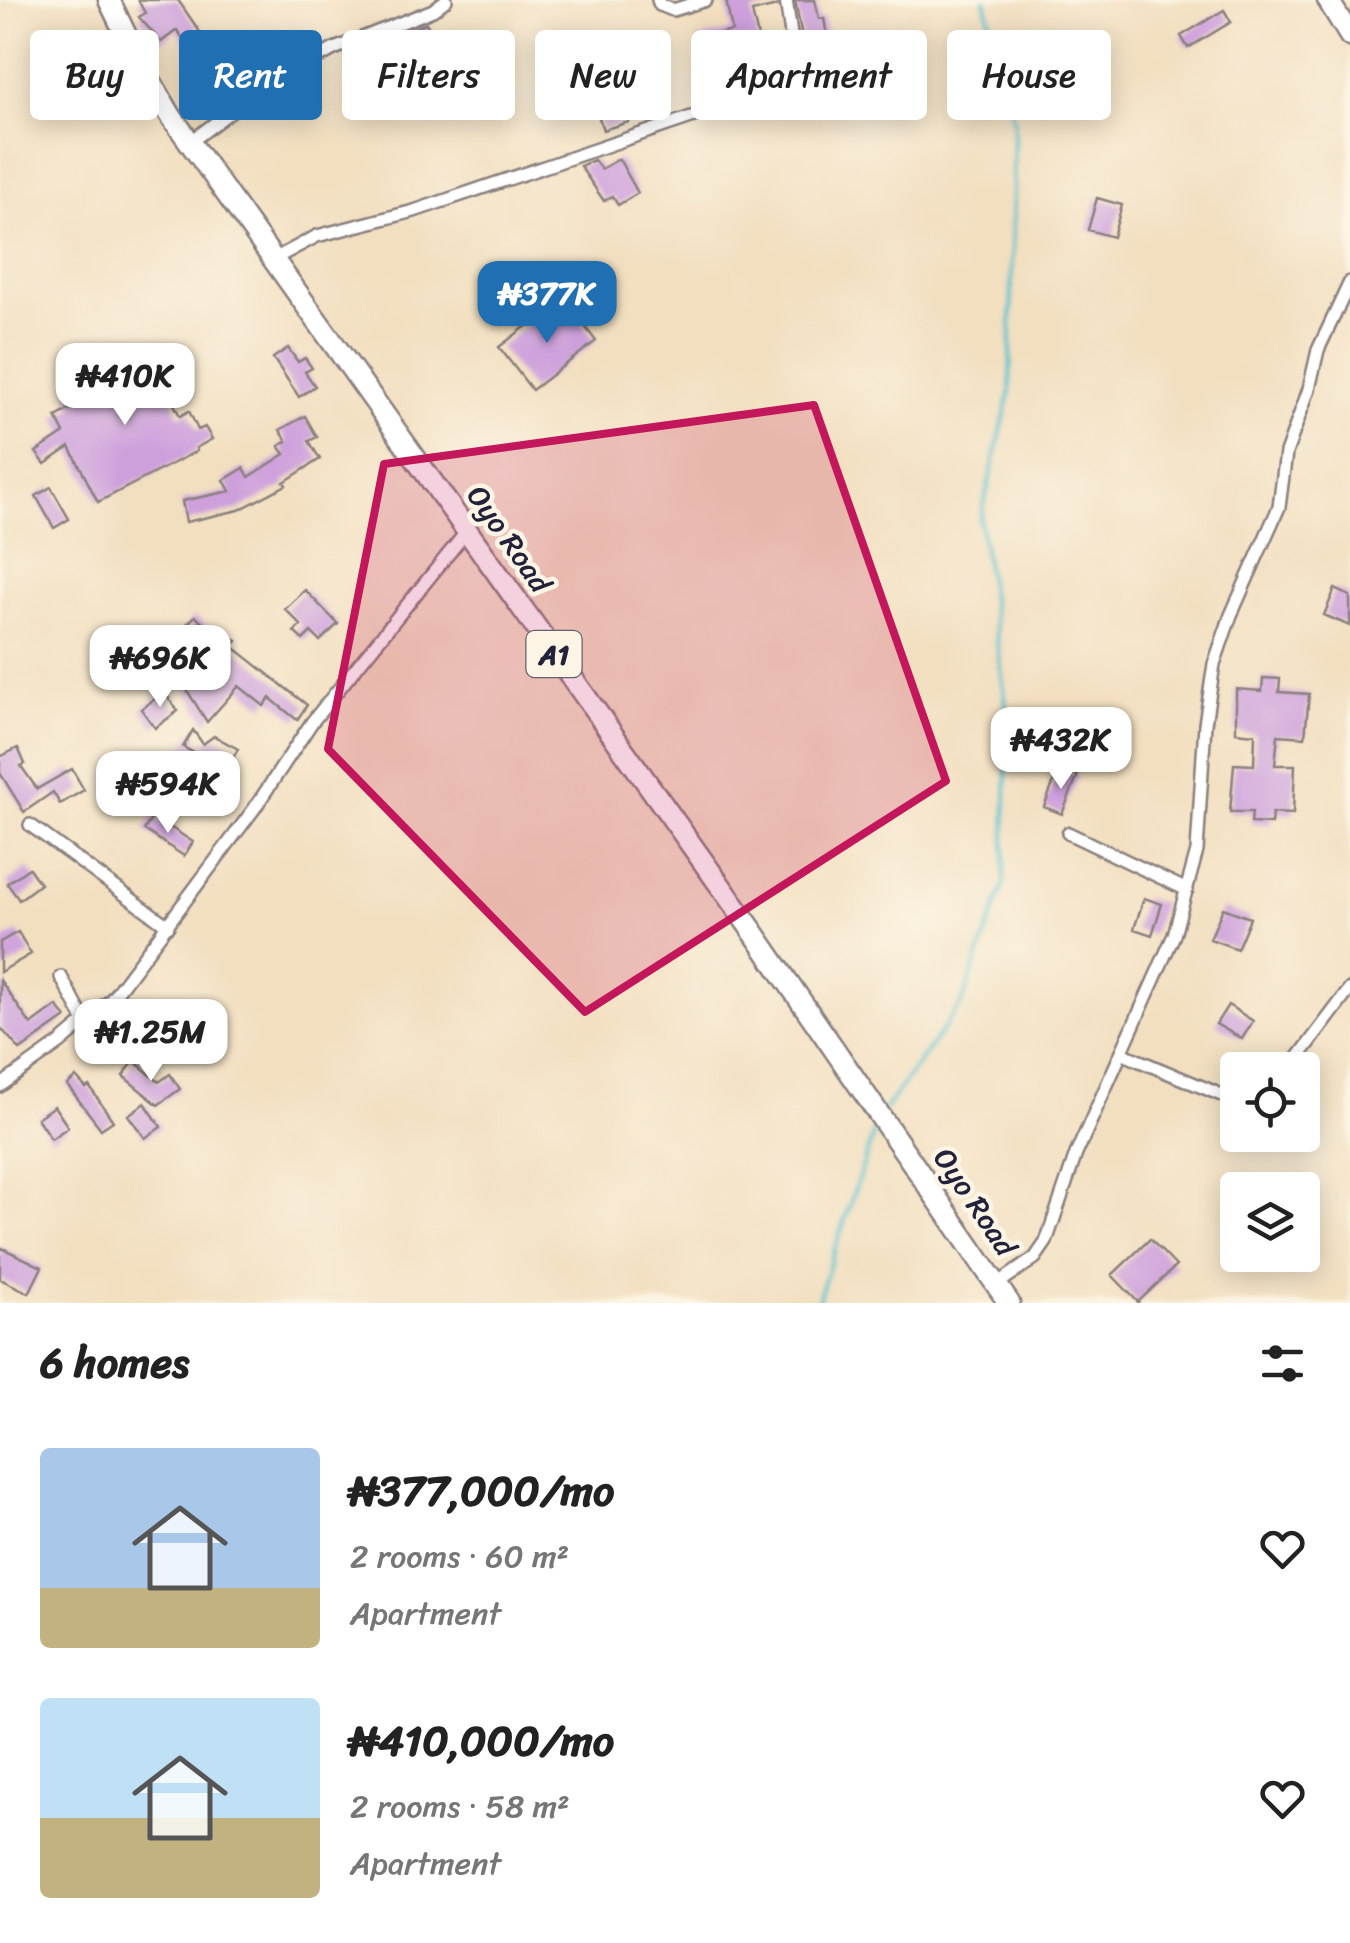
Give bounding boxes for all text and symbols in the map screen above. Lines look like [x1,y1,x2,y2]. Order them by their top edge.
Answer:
chip: Buy [30,30,159,120]
chip: Rent [179,30,322,120]
chip: Filters [342,30,515,120]
chip: New [535,30,671,120]
chip: Apartment [691,30,927,120]
chip: House [947,30,1111,120]
pin: ₦377K [477,261,617,346]
text: ₦377K [500,265,594,322]
pin: ₦410K [55,343,195,428]
text: ₦410K [78,347,172,404]
street label: Oyo Road [452,473,567,606]
pin: ₦696K [90,625,230,710]
text: ₦696K [112,629,208,686]
road number: A1 [526,631,582,677]
pin: ₦432K [991,707,1131,792]
text: ₦432K [1013,711,1109,768]
pin: ₦594K [98,751,238,836]
text: ₦594K [118,755,218,812]
pin: ₦1.25M [70,999,232,1084]
text: ₦1.25M [97,1003,205,1060]
map controls [1220,1052,1320,1272]
button: locate [1220,1052,1320,1152]
street label: Oyo Road [918,1136,1033,1270]
button: layers [1220,1172,1320,1272]
text: 6 homes [40,1326,189,1400]
icon: filters [1255,1336,1310,1391]
text: ₦377,000/mo [350,1454,614,1528]
icon: home [120,1488,240,1608]
icon: heart [1255,1521,1310,1576]
text: 2 rooms · 60 m² [350,1528,569,1585]
text: Apartment [350,1585,501,1642]
text: ₦410,000/mo [350,1704,614,1778]
icon: home [120,1738,240,1858]
icon: heart [1255,1771,1310,1826]
text: 2 rooms · 58 m² [350,1778,570,1835]
text: Apartment [350,1835,501,1892]

